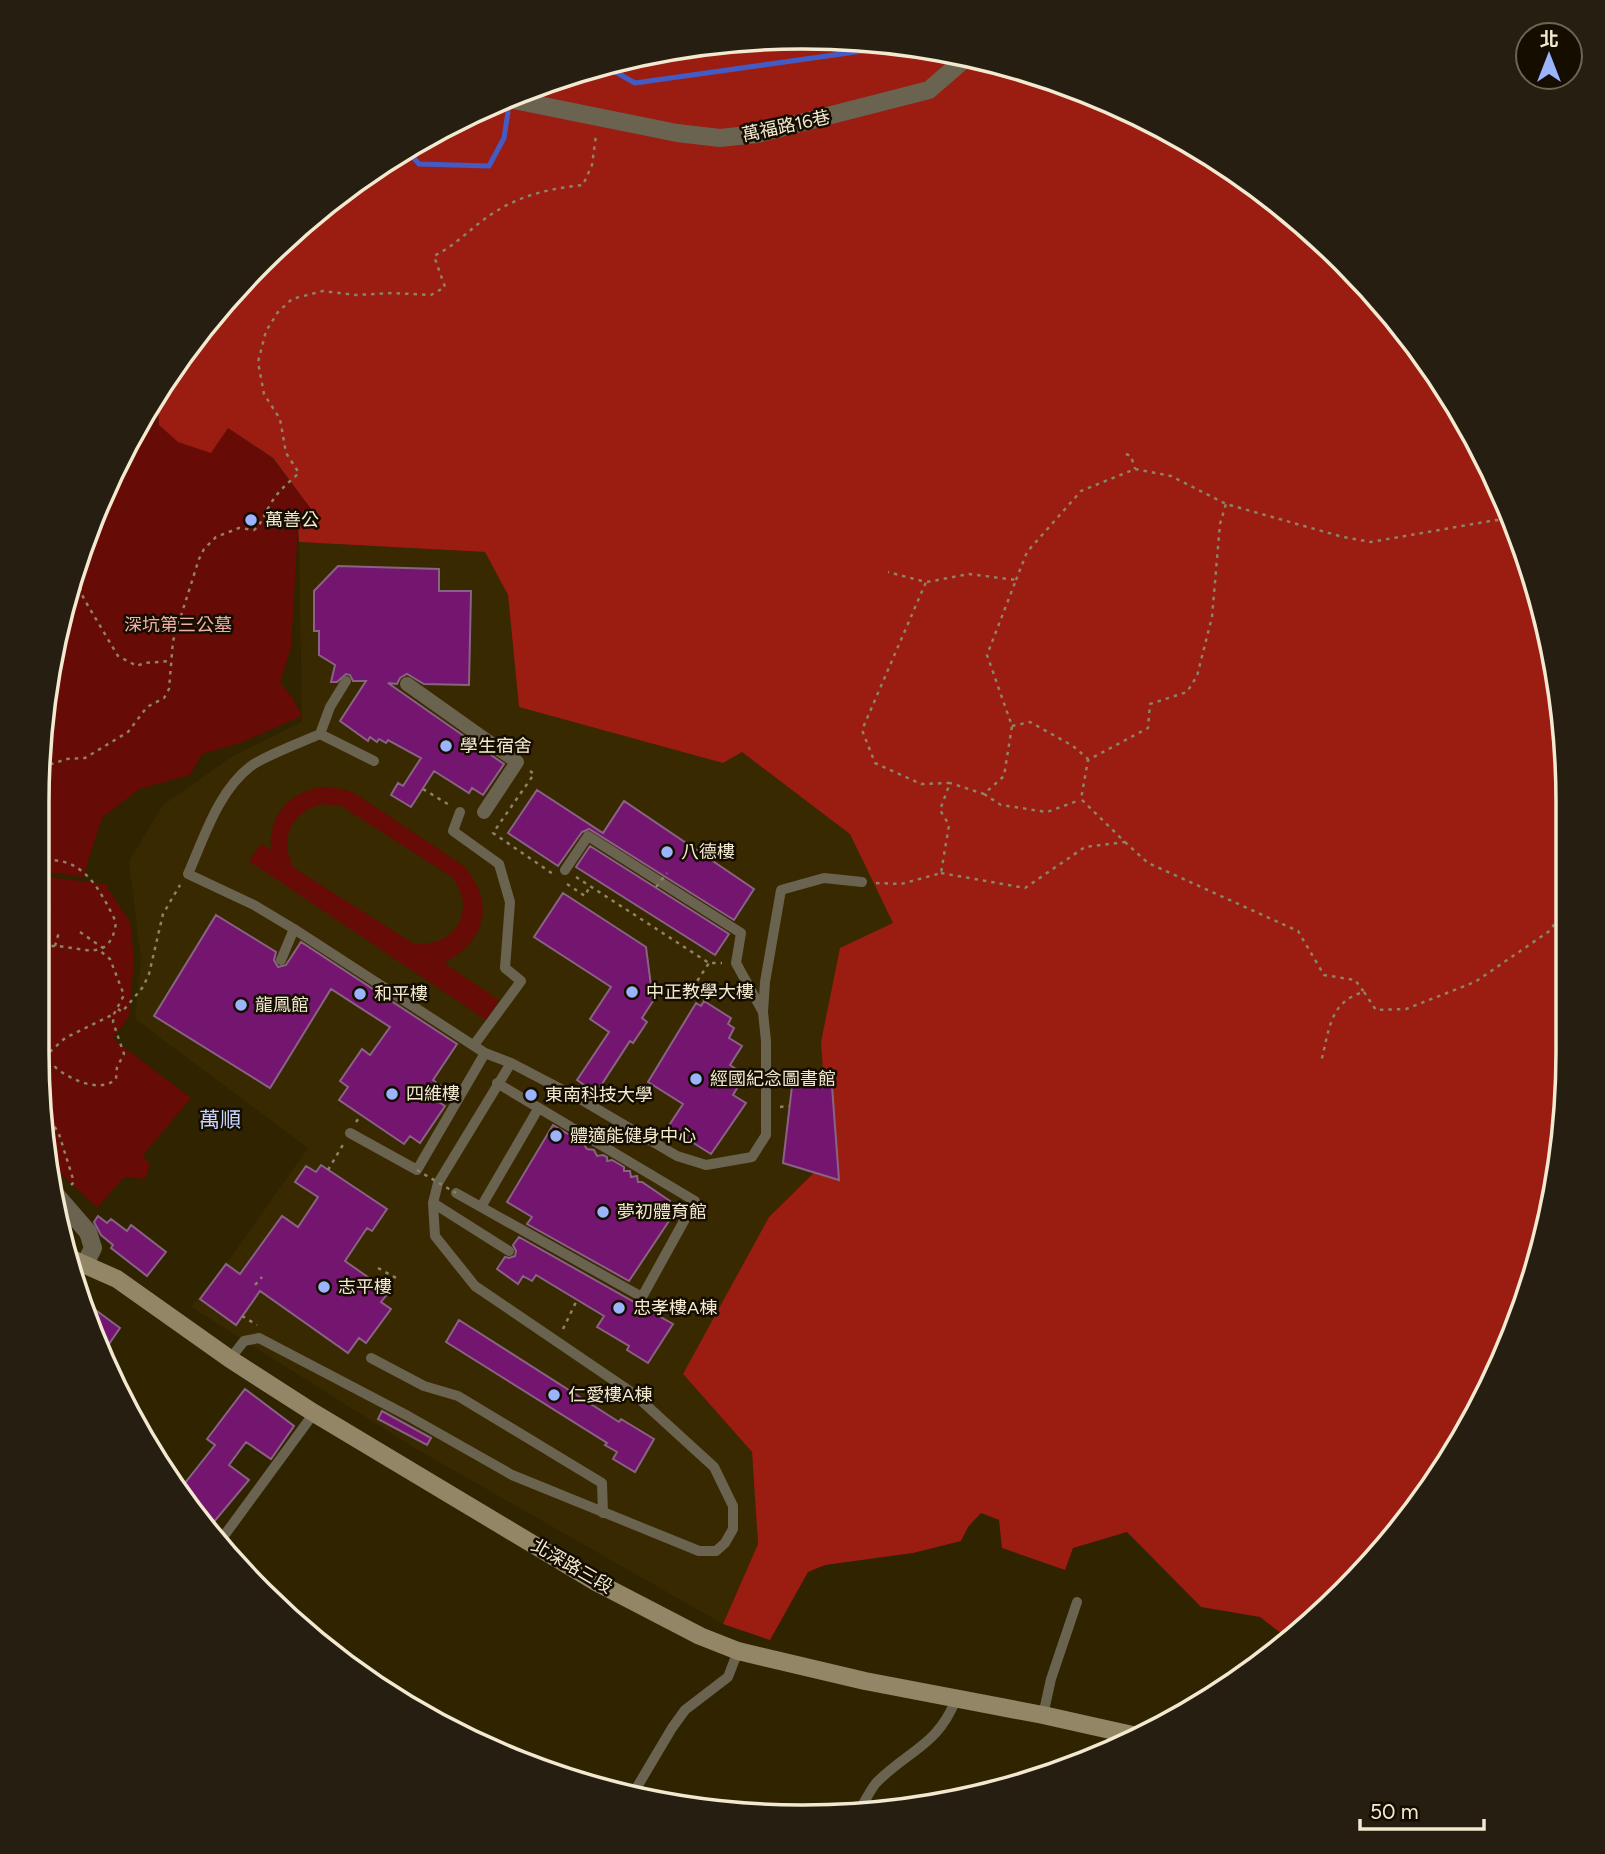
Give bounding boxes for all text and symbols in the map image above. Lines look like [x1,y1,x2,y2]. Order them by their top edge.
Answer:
north arrow [1514,21,1584,91]
text: 北 [1539,28,1559,51]
street label: 萬福路16巷 [740,106,832,146]
place label: 萬善公 [265,509,319,531]
marker: 萬善公 [243,512,259,528]
park label: 深坑第三公墓 [124,614,232,636]
place label: 學生宿舍 [460,735,532,757]
marker: 學生宿舍 [438,738,454,754]
place label: 八德樓 [681,841,735,863]
marker: 八德樓 [659,844,675,860]
place label: 中正教學大樓 [646,981,754,1003]
place label: 和平樓 [374,983,428,1005]
marker: 中正教學大樓 [624,984,640,1000]
marker: 和平樓 [352,986,368,1002]
place label: 龍鳳館 [255,994,309,1016]
marker: 龍鳳館 [233,997,249,1013]
place label: 經國紀念圖書館 [710,1068,836,1090]
marker: 經國紀念圖書館 [688,1071,704,1087]
place label: 四維樓 [406,1083,460,1105]
place label: 東南科技大學 [545,1084,653,1106]
marker: 四維樓 [384,1086,400,1102]
marker: 東南科技大學 [523,1087,539,1103]
district label: 萬順 [199,1107,241,1132]
place label: 體適能健身中心 [570,1125,696,1147]
marker: 體適能健身中心 [548,1128,564,1144]
place label: 夢初體育館 [617,1201,707,1223]
marker: 夢初體育館 [595,1204,611,1220]
place label: 志平樓 [338,1276,392,1298]
marker: 志平樓 [316,1279,332,1295]
place label: 忠孝樓A棟 [633,1297,717,1319]
marker: 忠孝樓A棟 [611,1300,627,1316]
place label: 仁愛樓A棟 [568,1384,652,1406]
marker: 仁愛樓A棟 [546,1387,562,1403]
street label: 北深路三段 [528,1534,616,1598]
scale bar [1360,1787,1484,1831]
text: 50 m [1370,1799,1419,1824]

